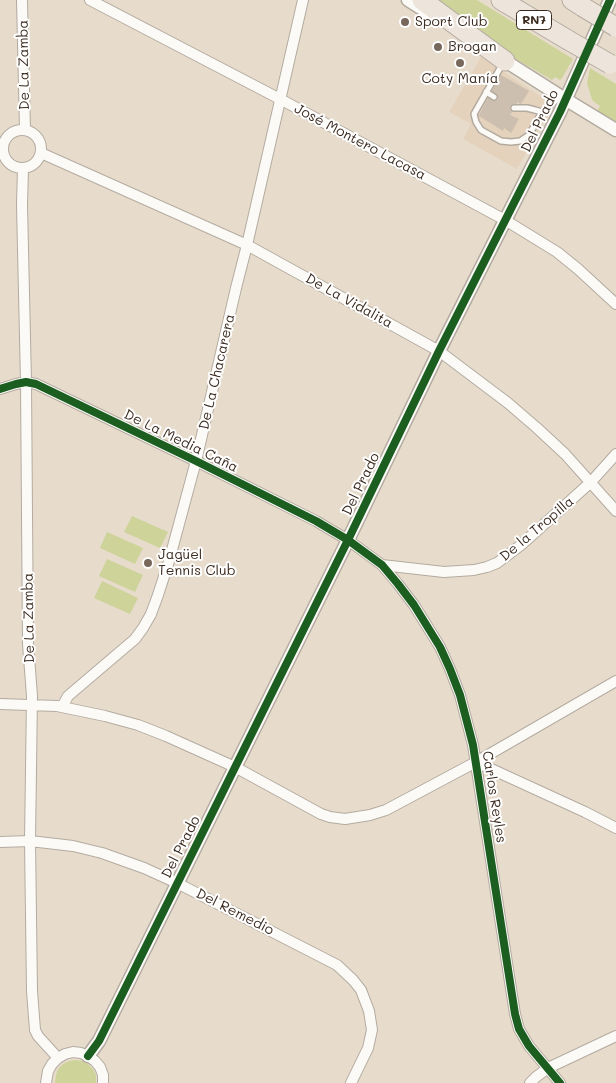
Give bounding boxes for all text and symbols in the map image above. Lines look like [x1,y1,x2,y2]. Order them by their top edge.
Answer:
road number: RN7 [516,10,552,30]
place label: Sport Club [415,14,488,30]
marker: Sport Club [399,16,411,28]
street label: De La Zamba [15,20,33,110]
place label: Brogan [448,39,497,55]
marker: Brogan [432,41,444,53]
marker: Coty Manía [454,57,466,69]
place label: Coty Manía [422,71,498,87]
street label: Del Prado [518,87,562,155]
street label: José Montero Lacasa [291,100,429,184]
street label: De La Vidalita [303,270,395,332]
street label: De La Chacarera [196,312,238,432]
street label: De La Media Caña [121,406,241,476]
street label: Del Prado [339,450,383,518]
street label: De la Tropilla [497,493,577,565]
place label: Jagüel Tennis Club [158,547,236,580]
marker: Jagüel Tennis Club [142,557,154,569]
street label: De La Zamba [20,573,38,663]
street label: Carlos Reyles [478,750,510,844]
street label: Del Prado [158,813,204,881]
street label: Del Remedio [193,885,277,939]

